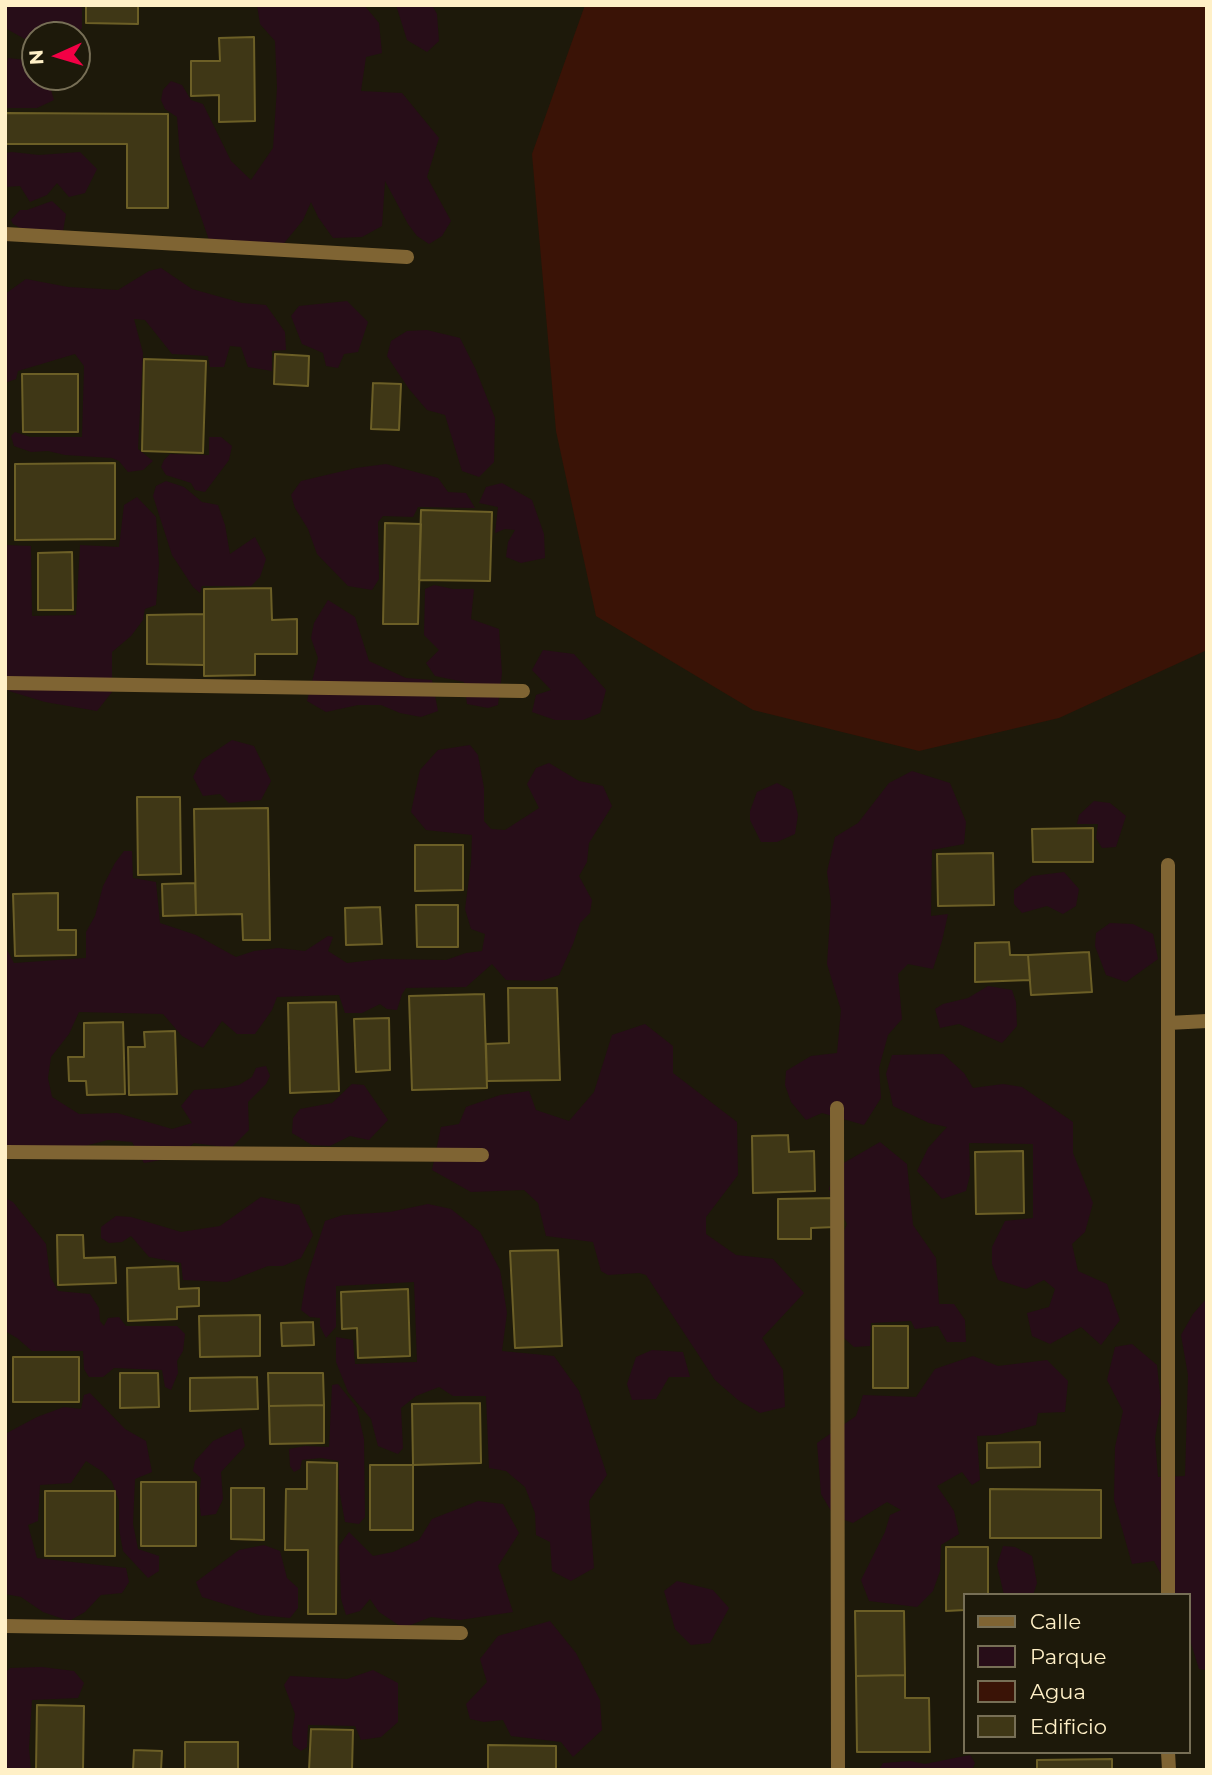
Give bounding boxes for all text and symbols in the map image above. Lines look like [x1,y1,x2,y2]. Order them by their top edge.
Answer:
north arrow [21,21,91,91]
text: N [25,49,49,66]
legend [964,1593,1191,1754]
text: Calle [1030,1609,1081,1634]
text: Parque [1030,1644,1106,1669]
text: Agua [1030,1679,1086,1704]
text: Edificio [1030,1714,1107,1739]

